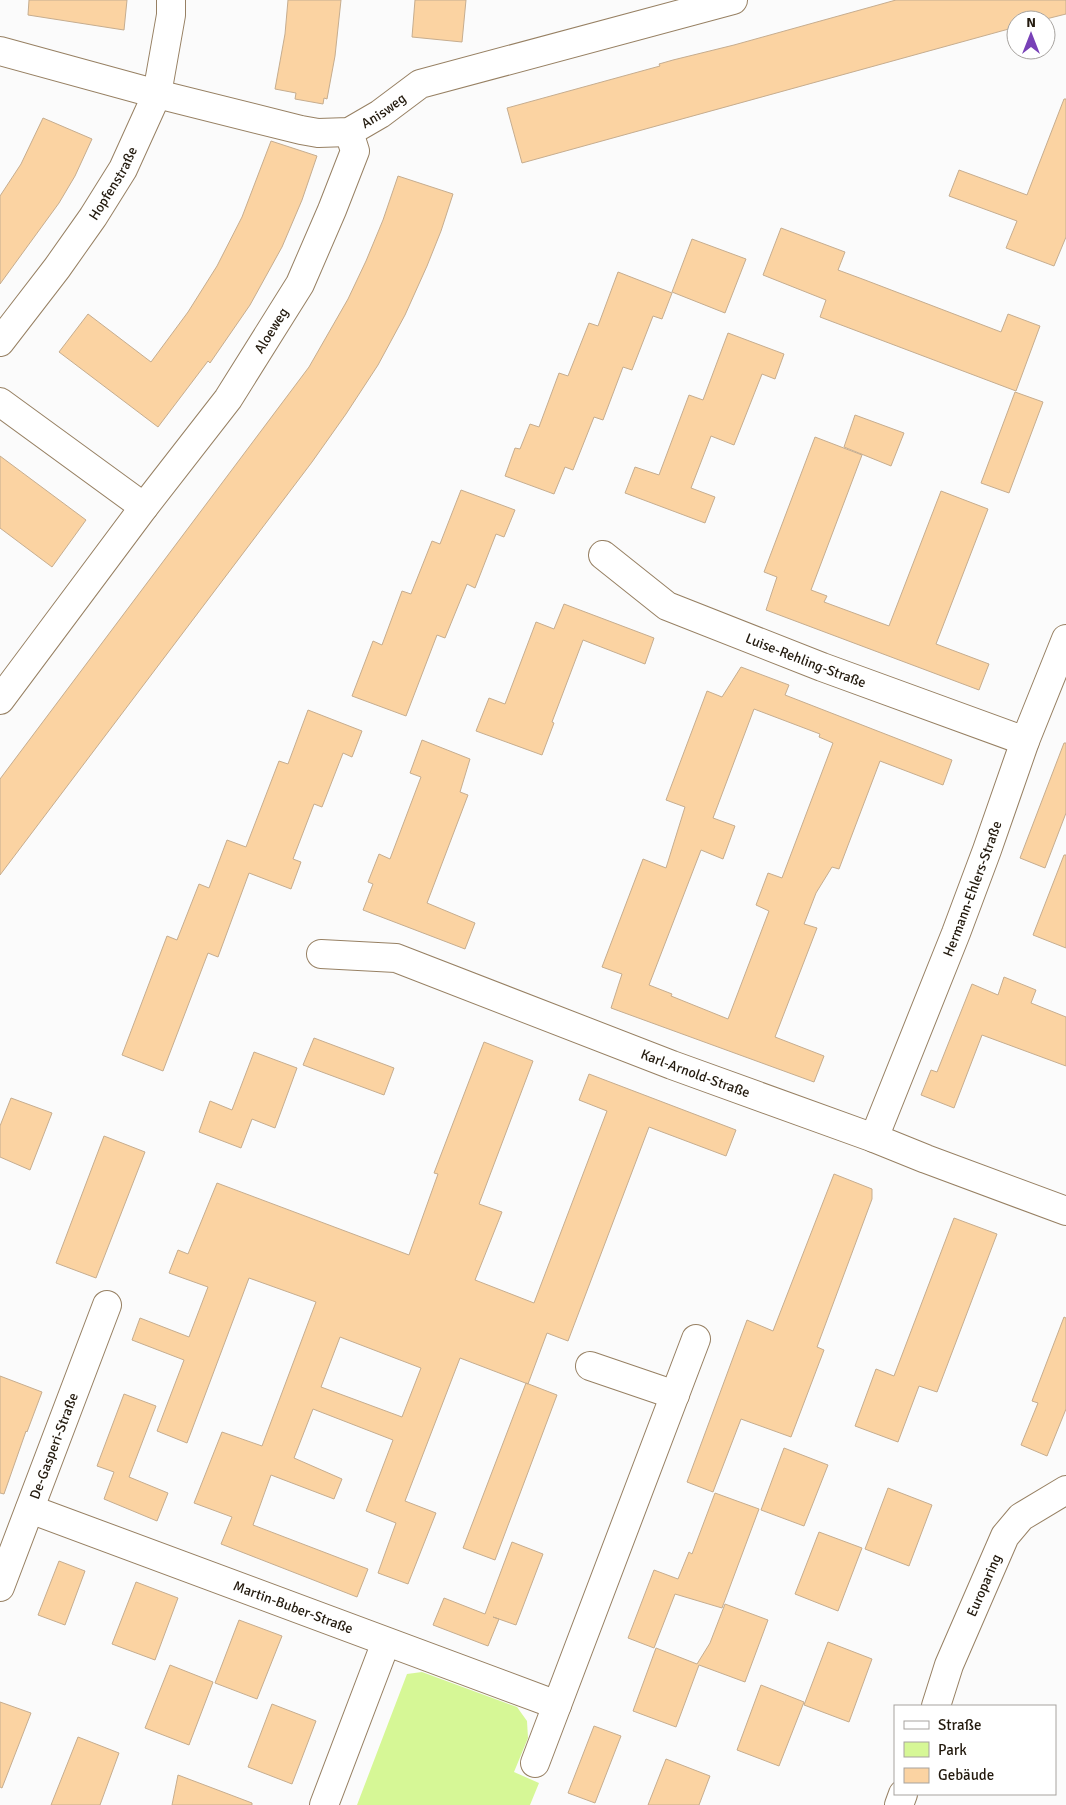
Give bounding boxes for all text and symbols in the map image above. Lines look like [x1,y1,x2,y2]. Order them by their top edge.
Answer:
north arrow [1006,10,1056,60]
text: N [1026,14,1036,31]
street label: Anisweg [358,90,409,132]
street label: Hopfenstraße [85,144,141,223]
street label: Aloeweg [251,305,292,357]
street label: Luise-Rehling-Straße [743,630,868,691]
street label: Hermann-Ehlers-Straße [939,819,1005,959]
street label: Karl-Arnold-Straße [638,1046,752,1101]
street label: De-Gasperi-Straße [26,1390,82,1502]
street label: Europaring [963,1552,1005,1619]
street label: Martin-Buber-Straße [231,1577,355,1637]
legend [894,1705,1056,1795]
text: Straße [938,1716,982,1734]
text: Park [938,1741,967,1759]
text: Gebäude [938,1766,994,1784]

